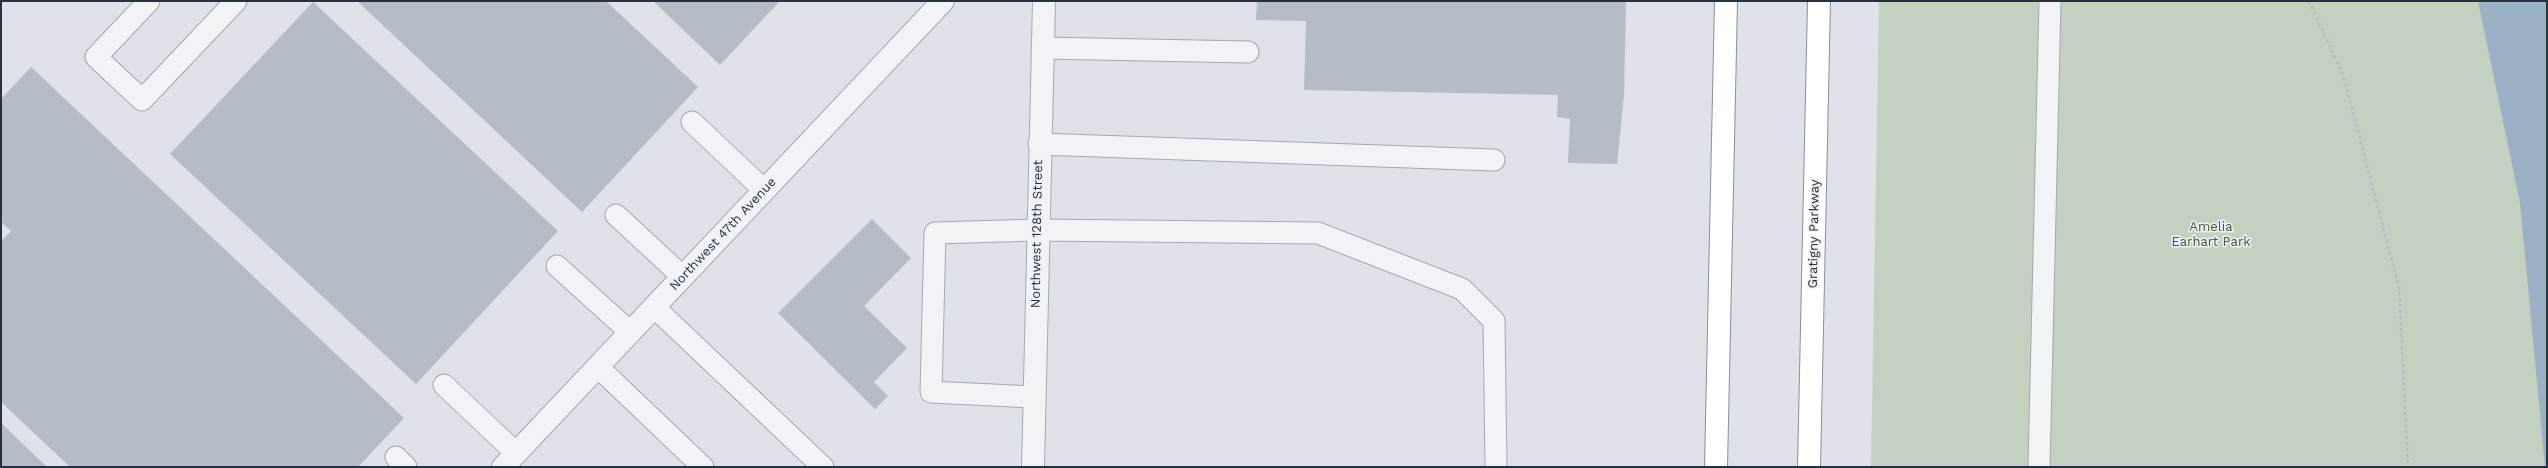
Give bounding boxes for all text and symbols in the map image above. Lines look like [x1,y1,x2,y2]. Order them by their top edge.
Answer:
street label: Northwest 128th Street [1028,160,1046,308]
street label: Northwest 47th Avenue [667,174,779,294]
street label: Gratigny Parkway [1805,179,1823,289]
park label: Amelia Earhart Park [2171,219,2251,250]

